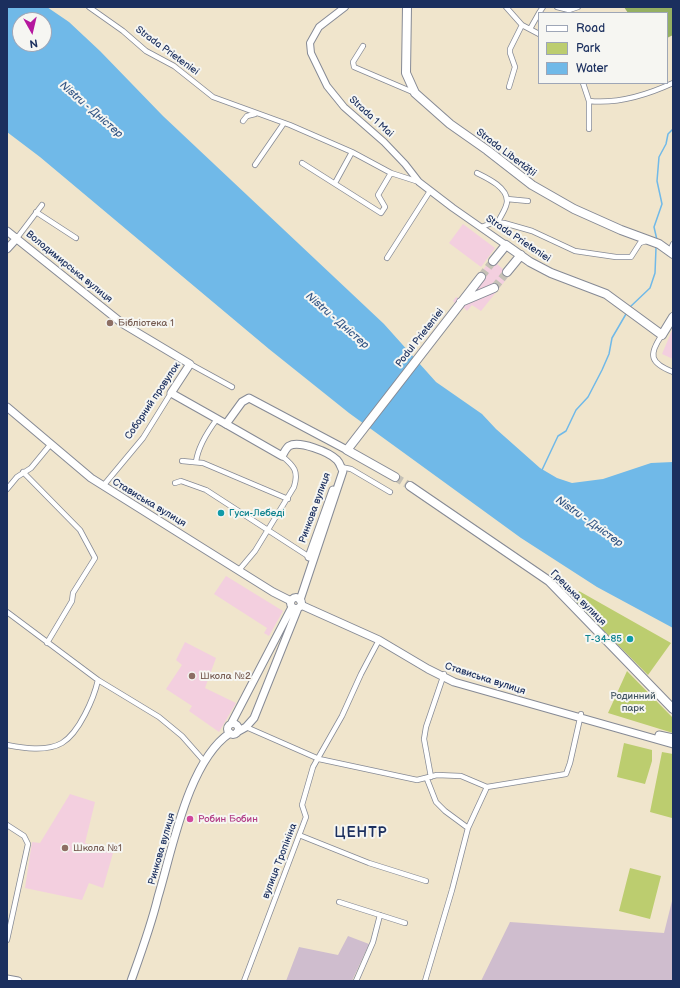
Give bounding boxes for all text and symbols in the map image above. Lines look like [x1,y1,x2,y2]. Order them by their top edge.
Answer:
north arrow [12,12,52,52]
legend [538,12,668,84]
text: Road [576,21,605,36]
street label: Strada Prieteniei [133,24,201,78]
text: N [29,36,39,50]
text: Park [576,41,600,56]
text: Water [576,61,608,76]
water label: Nistru - Дністер [57,79,125,141]
street label: Strada 1 Mai [346,94,396,140]
street label: Strada Libertății [474,126,538,180]
street label: Strada Prieteniei [483,213,553,265]
street label: Володимирська вулиця [23,228,115,306]
water label: Nistru - Дністер [303,290,371,352]
street label: Podul Prieteniei [393,306,447,370]
place label: Бібліотека 1 [118,317,174,329]
marker: Бібліотека 1 [105,318,115,328]
street label: Соборний провулок [123,360,183,442]
street label: Ринкова вулиця [297,471,333,545]
street label: Стависька вулиця [110,476,188,530]
water label: Nistru - Дністер [553,494,625,550]
place label: Гуси-Лебеді [229,507,285,519]
marker: Гуси-Лебеді [216,508,226,518]
street label: Грецька вулиця [548,568,608,628]
place label: Т-34-85 [585,633,622,645]
marker: Т-34-85 [625,634,635,644]
street label: Стависька вулиця [443,660,527,698]
place label: Школа №2 [200,670,251,682]
marker: Школа №2 [187,671,197,681]
park label: Родинний парк [610,690,656,714]
street label: Ринкова вулиця [146,812,178,886]
place label: Робин Бобин [198,813,258,825]
marker: Робин Бобин [185,814,195,824]
street label: вулиця Тропініна [260,822,300,900]
district label: ЦЕНТР [335,825,387,841]
place label: Школа №1 [73,842,122,854]
marker: Школа №1 [60,843,70,853]

